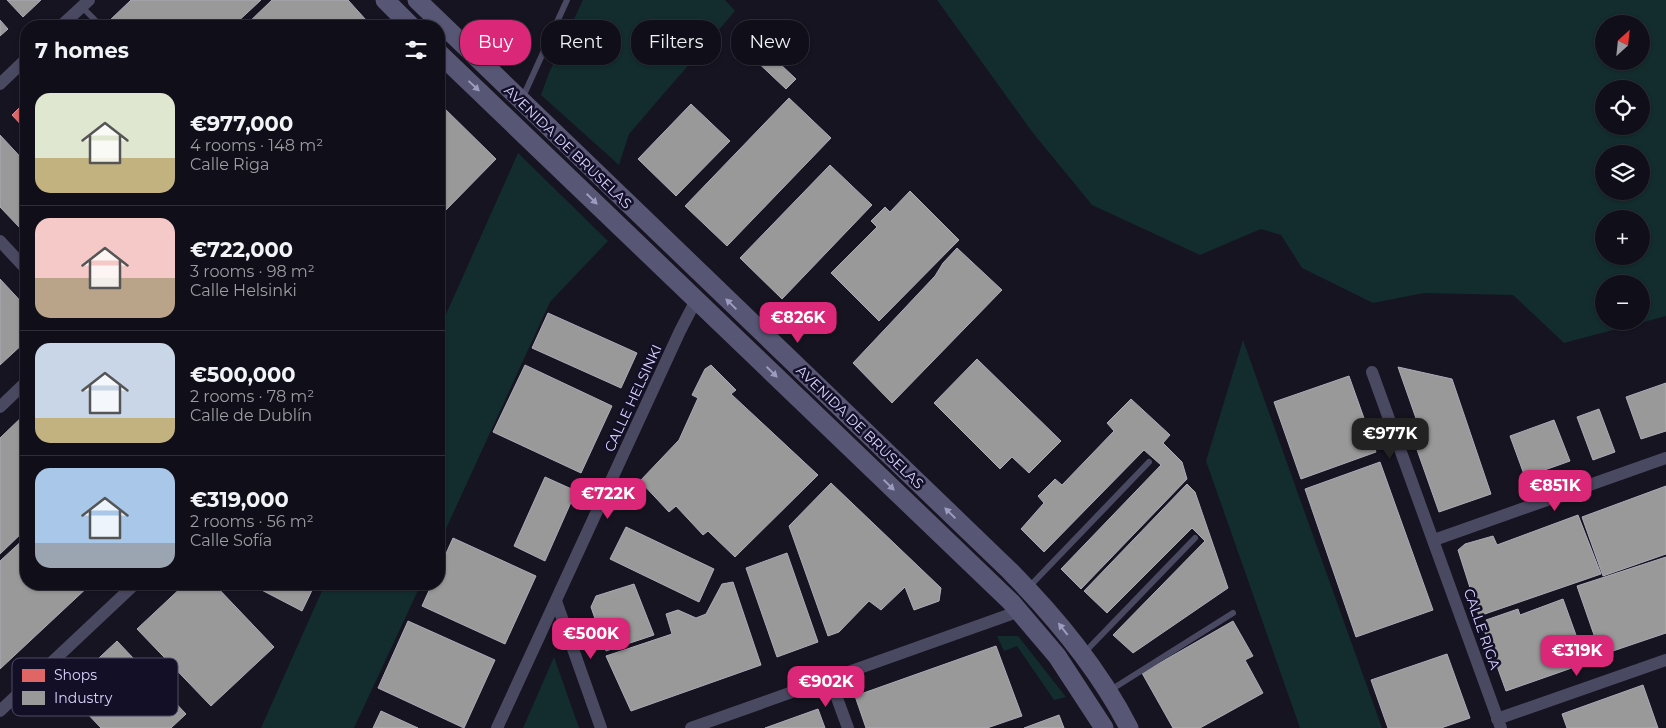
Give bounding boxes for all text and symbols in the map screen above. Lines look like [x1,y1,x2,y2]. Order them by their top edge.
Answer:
north arrow [1595,15,1650,70]
map controls [1595,15,1650,330]
chip: Buy [460,20,531,65]
chip: Rent [541,20,621,65]
chip: Filters [631,20,721,65]
chip: New [731,20,809,65]
icon: filters [402,36,430,64]
text: 7 homes [35,38,129,63]
one-way arrow [468,80,480,92]
button: locate [1595,80,1650,135]
street label: AVENIDA DE BRUSELAS [500,81,636,213]
text: €977,000 [190,111,293,136]
icon: home [75,113,135,173]
text: 4 rooms · 148 m² [190,136,323,155]
button: layers [1595,145,1650,200]
text: Calle Riga [190,155,269,174]
one-way arrow [585,193,597,205]
button: + [1595,210,1650,265]
text: €722,000 [190,237,293,262]
icon: home [75,238,135,298]
text: 3 rooms · 98 m² [190,262,315,281]
button: − [1595,275,1650,330]
text: Calle Helsinki [190,281,297,300]
one-way arrow [726,298,738,310]
pin: €826K [763,302,833,344]
text: €826K [771,308,825,327]
street label: CALLE HELSINKI [600,341,666,455]
street label: AVENIDA DE BRUSELAS [792,361,928,493]
text: €500,000 [190,362,296,387]
icon: home [75,363,135,423]
one-way arrow [766,366,778,378]
text: 2 rooms · 78 m² [190,387,314,406]
text: Calle de Dublín [190,406,312,425]
pin: €977K [1355,418,1425,460]
text: €977K [1363,424,1417,443]
pin: €851K [1520,470,1590,512]
text: €851K [1530,476,1580,495]
pin: €722K [573,478,643,520]
one-way arrow [883,479,895,491]
text: €722K [581,484,635,503]
text: €319,000 [190,487,289,512]
icon: home [75,488,135,548]
one-way arrow [944,507,956,519]
text: 2 rooms · 56 m² [190,512,314,531]
text: Calle Sofía [190,531,272,550]
street label: CALLE RIGA [1460,586,1505,673]
pin: €500K [556,618,626,660]
one-way arrow [1058,623,1069,636]
text: €500K [563,624,619,643]
pin: €319K [1542,634,1612,677]
text: €319K [1552,641,1602,660]
legend [12,658,178,716]
text: Shops [54,666,97,684]
pin: €902K [791,666,861,708]
text: €902K [798,672,854,691]
text: Industry [54,689,113,707]

